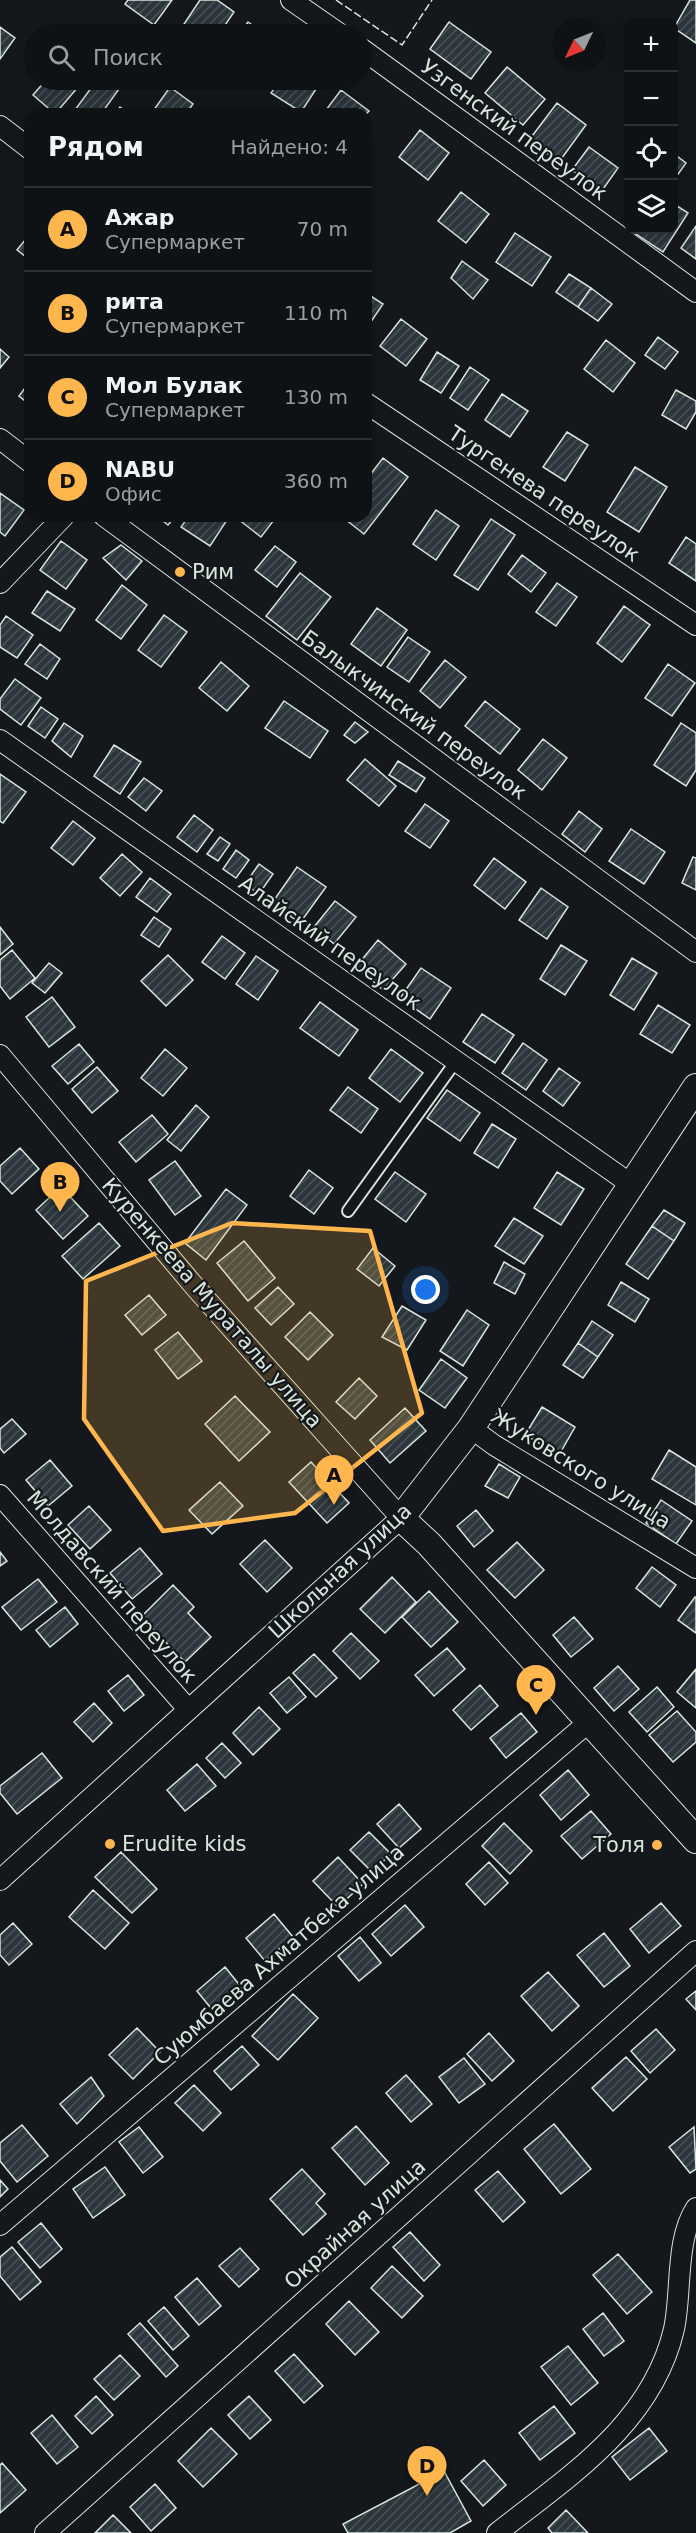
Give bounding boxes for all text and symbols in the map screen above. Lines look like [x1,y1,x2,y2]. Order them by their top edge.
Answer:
north arrow [552,18,606,72]
map controls [624,18,678,234]
button: + [624,18,678,72]
search box [24,24,372,90]
icon: search [45,41,78,74]
text: Поиск [93,45,163,70]
street label: Узгенский переулок [416,54,612,206]
button: − [624,72,678,126]
button: locate [624,126,678,180]
text: Рядом [48,132,144,162]
text: Найдено: 4 [230,135,348,159]
button: layers [624,180,678,234]
text: Ажар [105,205,175,230]
text: A [60,217,75,241]
text: 70 m [297,217,348,241]
text: Супермаркет [105,230,245,254]
text: рита [105,289,164,314]
text: B [60,301,75,325]
text: 110 m [284,301,348,325]
text: Супермаркет [105,314,245,338]
text: Мол Булак [105,373,243,398]
text: C [60,385,75,409]
text: 130 m [284,385,348,409]
text: Супермаркет [105,398,245,422]
street label: Тургенева переулок [443,420,644,567]
text: NABU [105,457,175,482]
text: D [59,469,76,493]
text: 360 m [284,469,348,493]
text: Офис [105,482,162,506]
place label: Рим [192,560,234,584]
marker: Рим [173,565,187,579]
street label: Балыкчинский переулок [297,625,531,805]
street label: Алайский переулок [234,871,426,1015]
pin: B [40,1162,80,1212]
street label: Куренкеева Мураталы улица [97,1173,327,1433]
your location [411,1275,440,1304]
street label: Жуковского улица [487,1404,675,1534]
pin: A [314,1456,354,1505]
street label: Молдавский переулок [22,1486,202,1688]
street label: Школьная улица [264,1499,416,1643]
pin: C [516,1666,556,1715]
place label: Erudite kids [122,1832,246,1856]
place label: Толя [592,1833,645,1857]
marker: Erudite kids [103,1837,117,1851]
marker: Толя [650,1838,664,1852]
street label: Суюмбаева Ахматбека улица [149,1840,409,2070]
street label: Окрайная улица [279,2154,431,2294]
pin: D [408,2446,446,2496]

